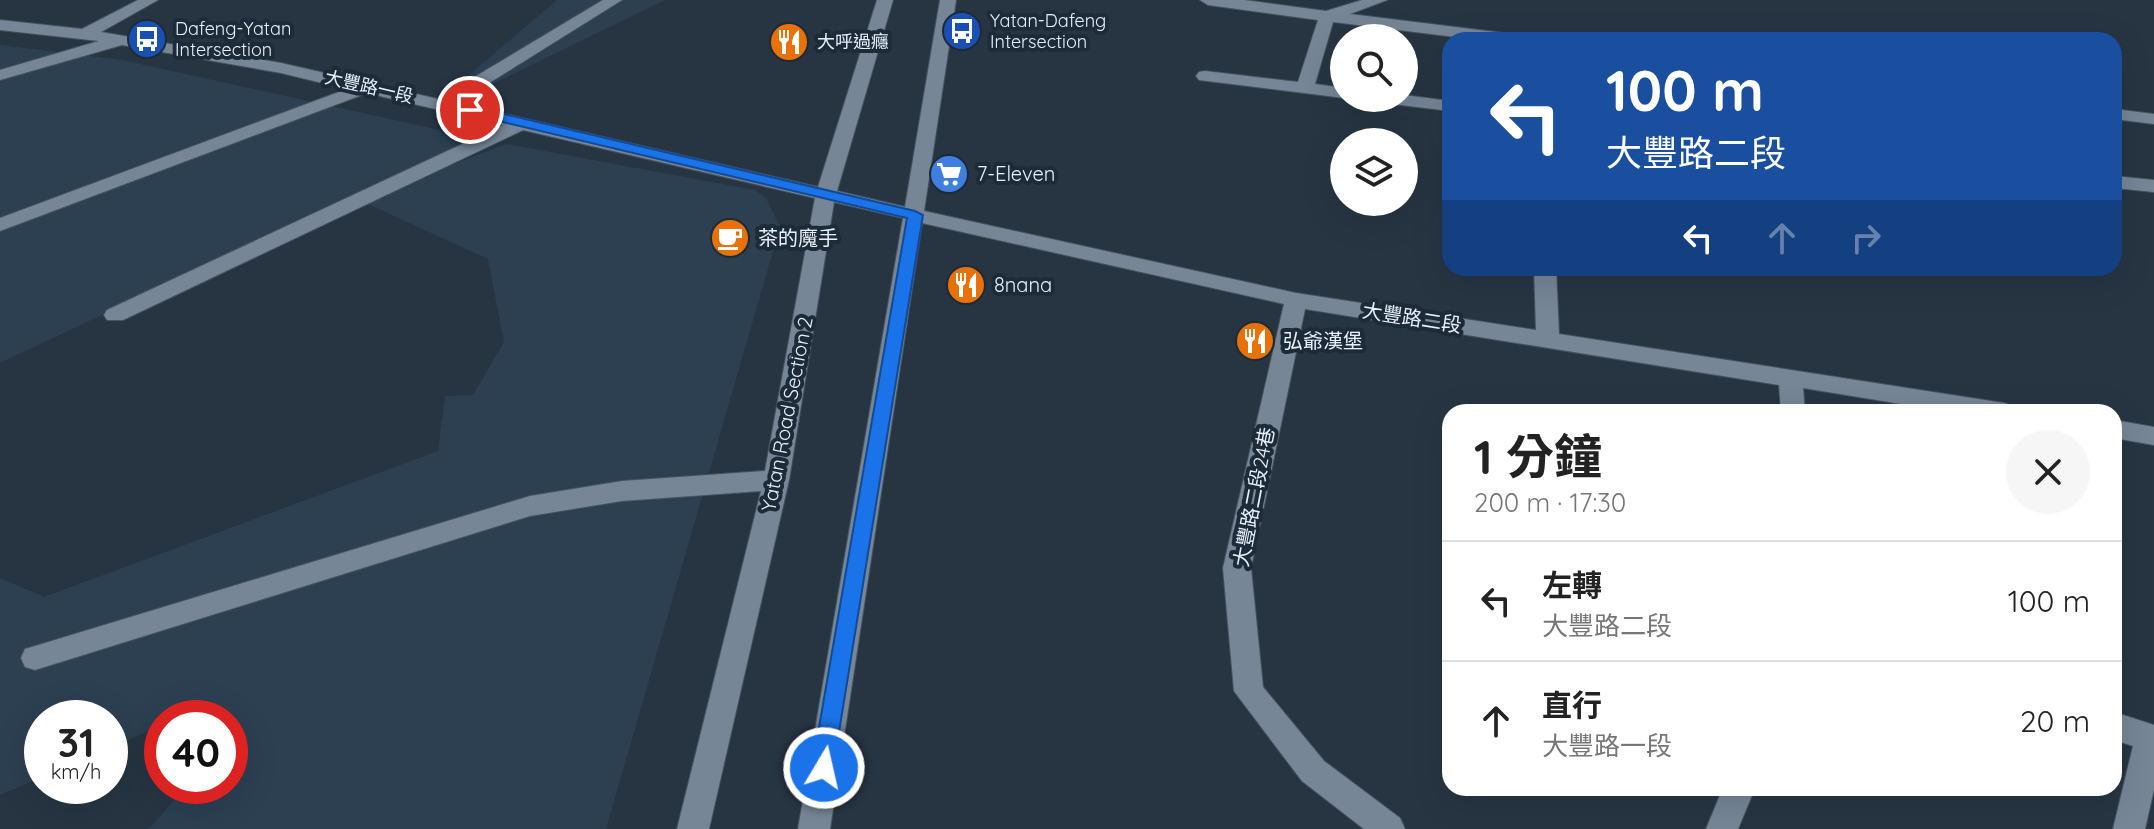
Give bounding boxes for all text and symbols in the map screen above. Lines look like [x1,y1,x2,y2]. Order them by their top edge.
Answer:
place label: Yatan-Dafeng Intersection [990,9,1106,53]
bus stop icon: Yatan-Dafeng Intersection [941,10,983,52]
place label: Dafeng-Yatan Intersection [175,17,291,61]
bus stop icon: Dafeng-Yatan Intersection [126,18,168,60]
restaurant icon: 大呼過癮 [768,21,810,63]
map controls [1330,24,1418,216]
button: search [1330,24,1418,112]
place label: 大呼過癮 [817,30,889,53]
text: 100 m [1606,55,1764,125]
icon: left [1474,64,1578,168]
street label: 大豐路一段 [323,65,416,108]
pin [436,76,504,144]
icon: arrive [448,88,492,132]
button: layers [1330,128,1418,216]
text: 大豐路二段 [1606,130,1786,175]
supermarket icon: 7-Eleven [928,153,970,195]
place label: 7-Eleven [977,161,1055,186]
icon: left [1676,216,1720,260]
icon: ahead [1760,216,1804,260]
icon: right [1844,216,1888,260]
cafe icon: 茶的魔手 [709,217,751,259]
place label: 茶的魔手 [758,225,838,250]
restaurant icon: 8nana [945,264,987,306]
place label: 8nana [994,272,1052,297]
street label: 大豐路二段 [1361,297,1463,338]
street label: Yatan Road Section 2 [755,314,818,513]
restaurant icon: 弘爺漢堡 [1234,320,1276,362]
place label: 弘爺漢堡 [1283,328,1363,353]
street label: 大豐路二段24巷 [1228,425,1279,569]
text: 1 分鐘 [1474,426,1602,486]
button: close [2006,430,2090,514]
text: 200 m · 17:30 [1474,486,1626,519]
text: 左轉 [1542,566,1602,604]
icon: left [1474,579,1518,623]
text: 100 m [2008,582,2090,620]
text: 大豐路二段 [1542,609,1672,642]
text: 直行 [1542,686,1602,724]
icon: ahead [1474,699,1518,743]
speed limit sign: 40 [144,700,248,804]
text: 20 m [2020,702,2090,740]
text: 31 [57,717,95,767]
position arrow [782,726,866,810]
text: 大豐路一段 [1542,729,1672,762]
text: km/h [51,759,101,784]

